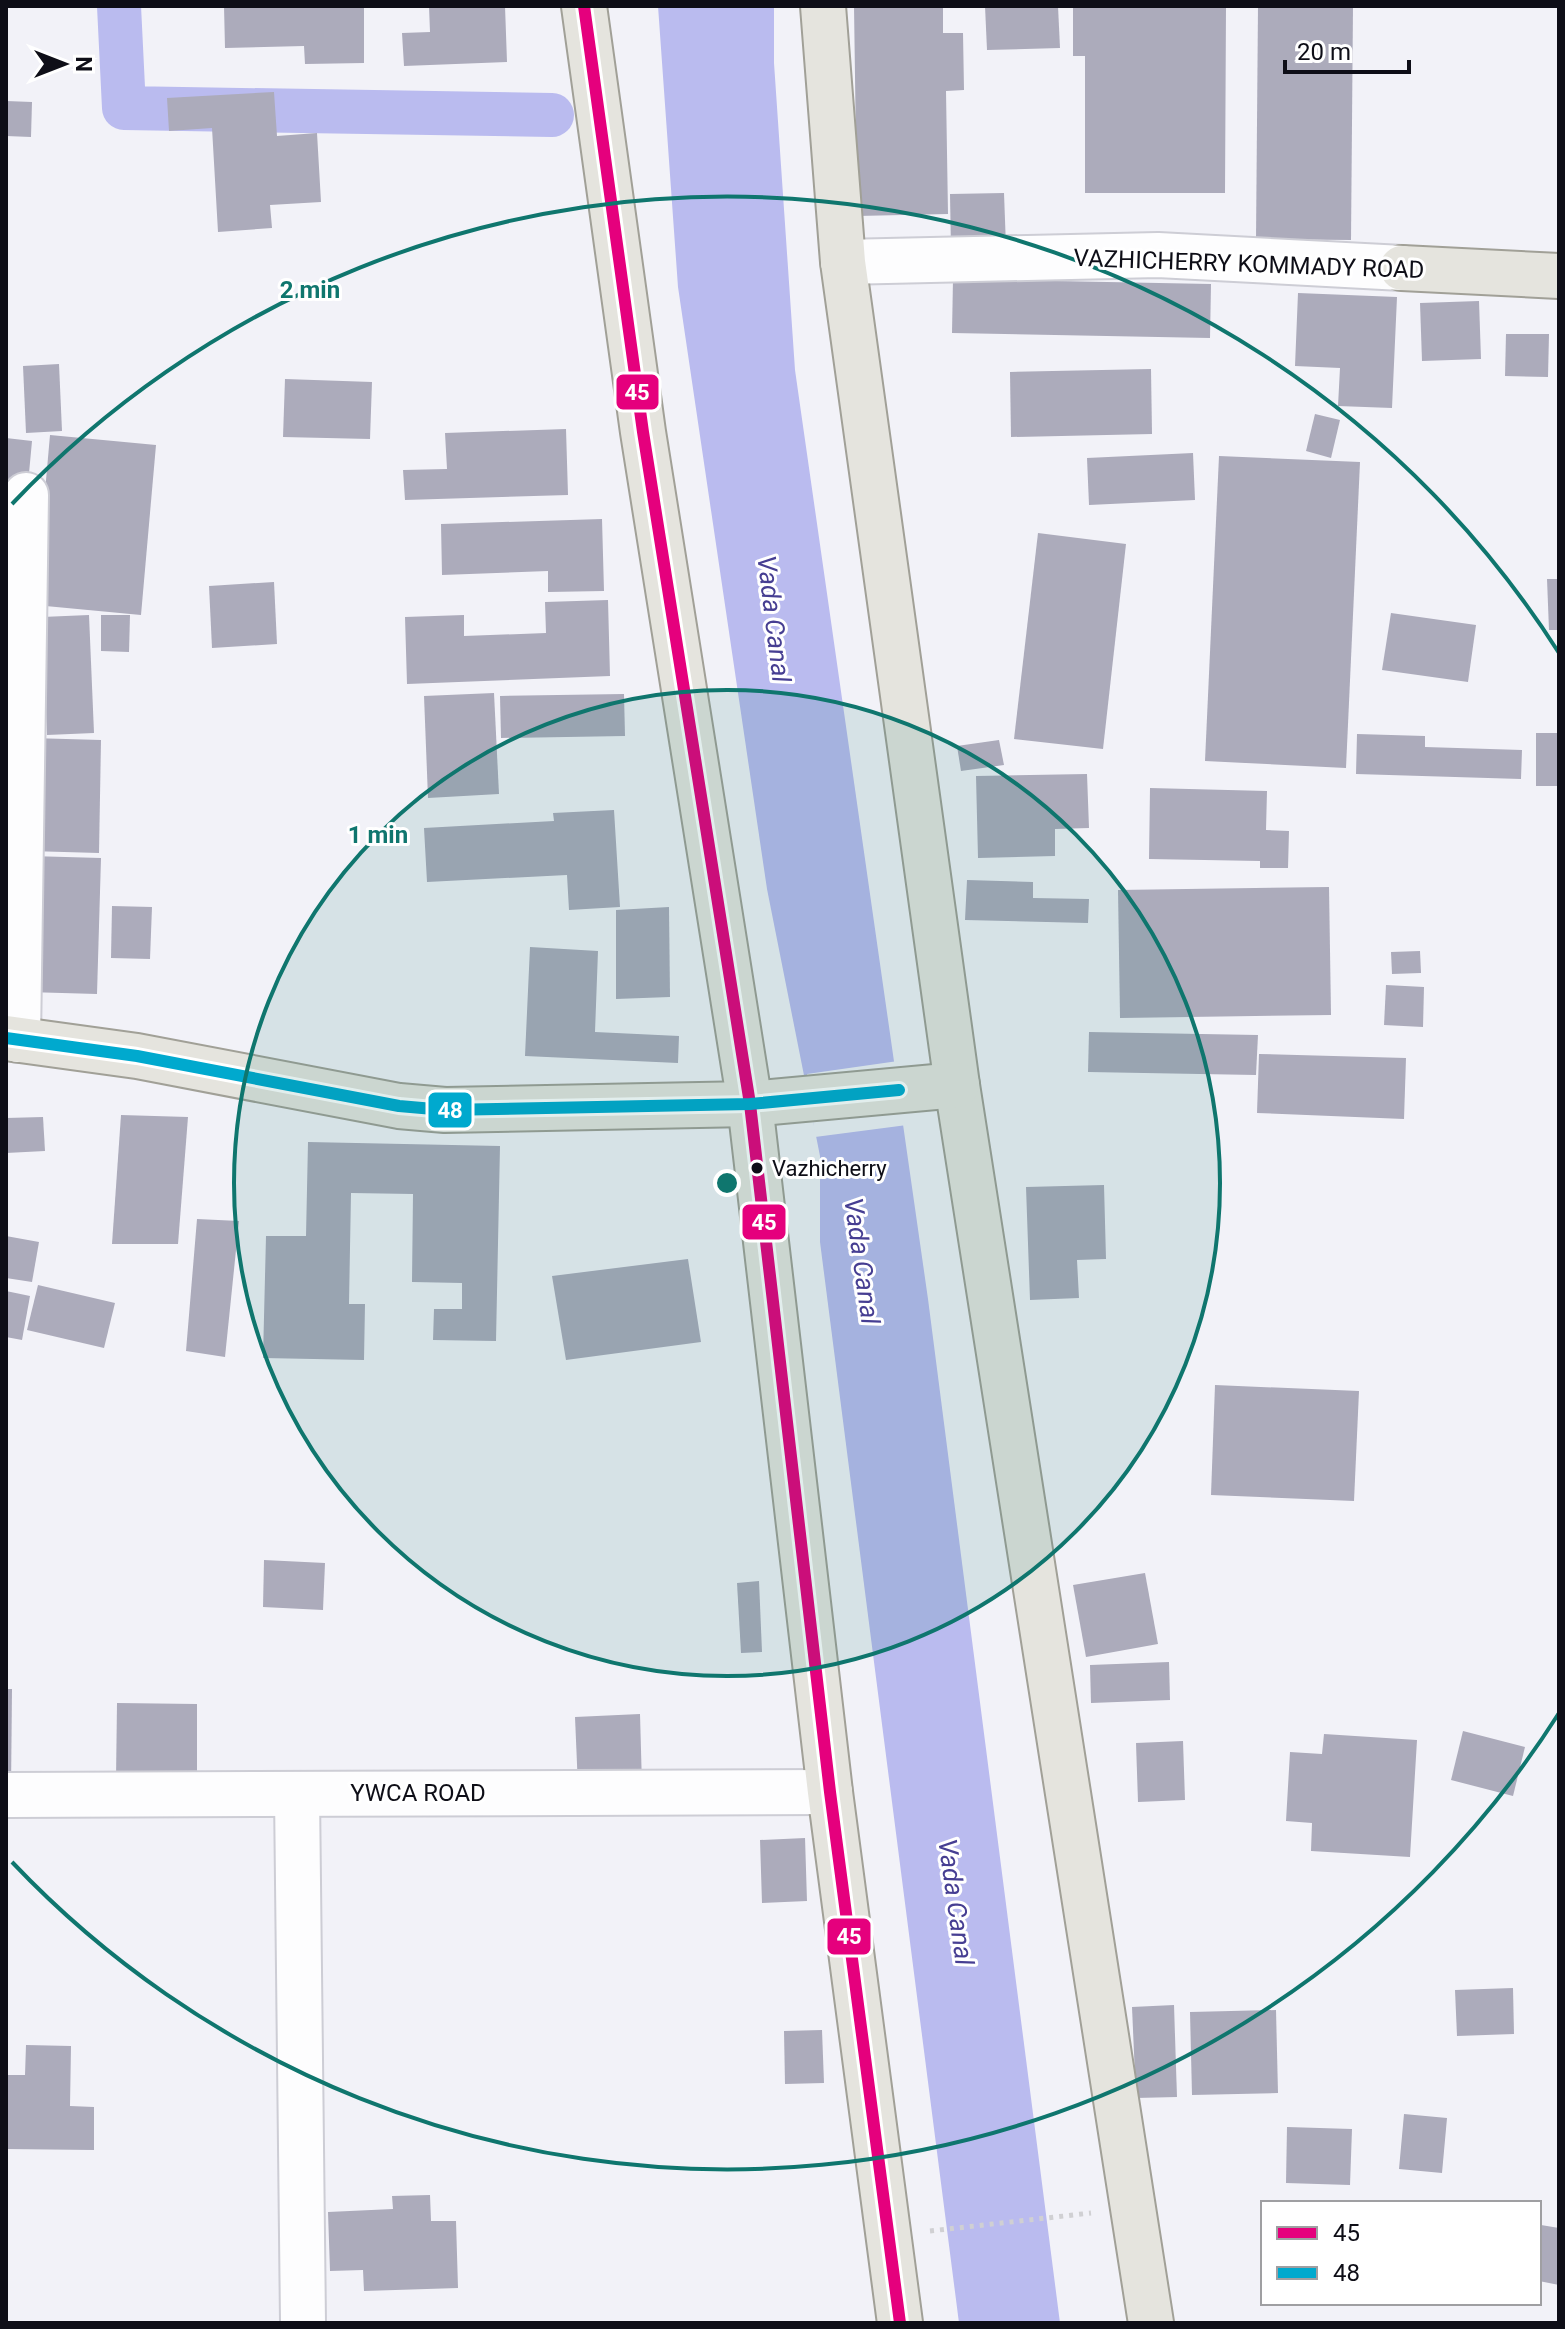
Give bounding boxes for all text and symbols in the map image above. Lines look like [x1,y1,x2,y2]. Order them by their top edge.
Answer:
north arrow [24,24,104,104]
scale bar [1285,24,1409,74]
text: 20 m [1297,38,1351,66]
text: N [71,56,96,72]
street label: VAZHICHERRY KOMMADY ROAD [1073,244,1425,284]
text: 2 min [280,276,340,304]
line badge: 45 [615,373,660,411]
text: 45 [624,380,650,405]
water label: Vada Canal [751,554,797,685]
text: 1 min [348,821,408,849]
line badge: 48 [427,1091,473,1129]
text: 48 [437,1098,463,1123]
place label: Vazhicherry [772,1156,887,1181]
marker: Vazhicherry [749,1160,765,1176]
centre of rings [713,1169,741,1197]
water label: Vada Canal [838,1196,886,1327]
line badge: 45 [741,1203,787,1241]
text: 45 [751,1210,777,1235]
street label: YWCA ROAD [350,1779,486,1807]
water label: Vada Canal [932,1837,980,1968]
line badge: 45 [826,1917,872,1956]
text: 45 [836,1924,862,1949]
legend [1261,2201,1541,2305]
text: 45 [1333,2219,1360,2247]
text: 48 [1333,2259,1360,2287]

